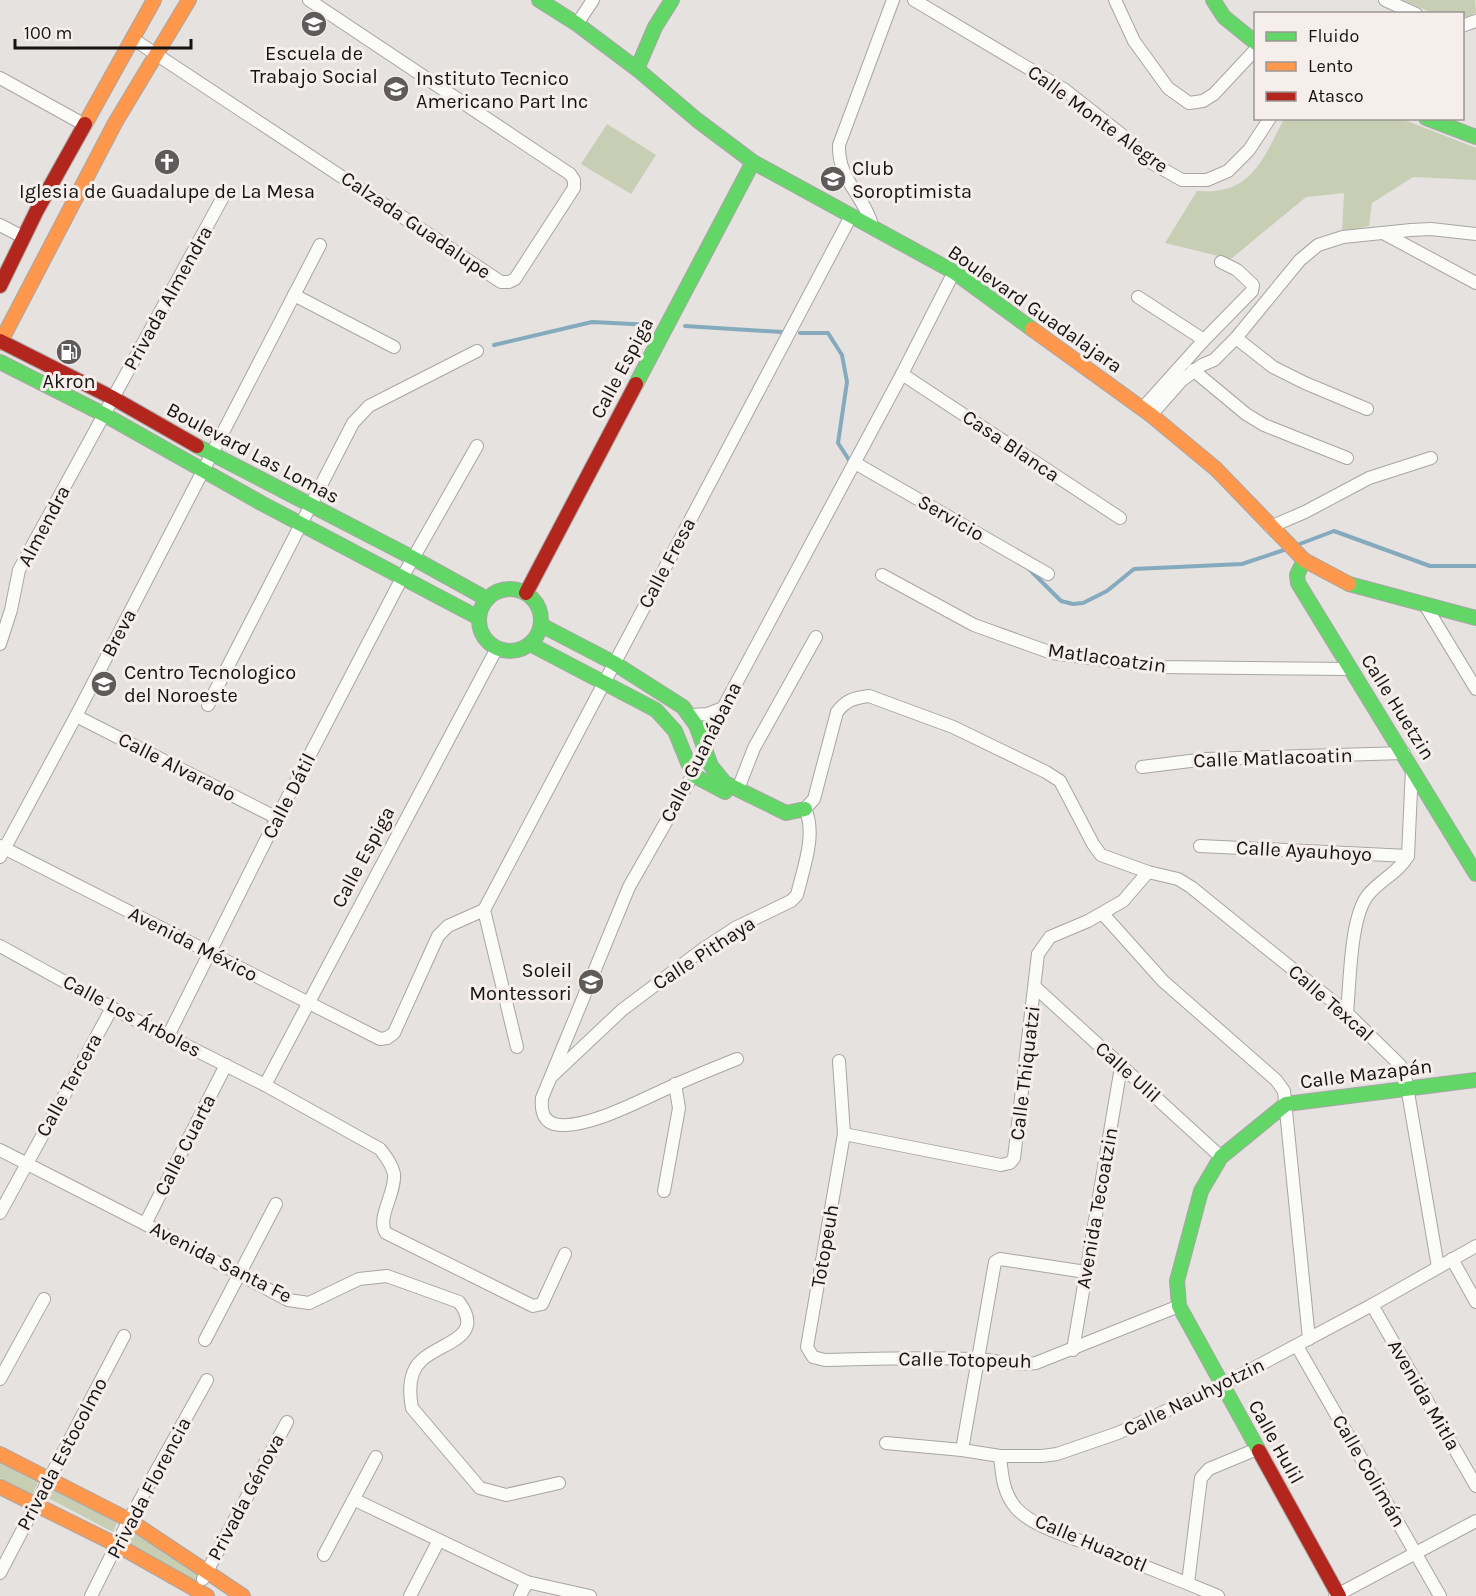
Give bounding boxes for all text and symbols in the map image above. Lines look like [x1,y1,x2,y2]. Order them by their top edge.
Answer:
school or university icon: Escuela de Trabajo Social [299,9,329,39]
scale bar [15,12,190,50]
legend [1254,12,1464,120]
text: 100 m [24,22,72,44]
text: Fluido [1308,25,1359,47]
place label: Escuela de Trabajo Social [250,42,378,88]
text: Lento [1308,55,1353,77]
street label: Calle Monte Alegre [1023,60,1173,178]
place label: Instituto Tecnico Americano Part Inc [416,67,588,113]
school or university icon: Instituto Tecnico Americano Part Inc [381,74,411,104]
text: Atasco [1308,85,1364,107]
church icon: Iglesia de Guadalupe de La Mesa [152,147,182,177]
place label: Club Soroptimista [852,157,972,203]
school or university icon: Club Soroptimista [818,164,848,194]
street label: Calzada Guadalupe [337,166,495,284]
place label: Iglesia de Guadalupe de La Mesa [19,180,315,203]
street label: Privada Almendra [119,222,217,374]
street label: Boulevard Guadalajara [944,240,1126,378]
street label: Calle Espiga [586,314,658,422]
fuel station icon: Akron [54,337,84,367]
place label: Akron [43,370,96,393]
street label: Boulevard Las Lomas [163,398,343,508]
street label: Casa Blanca [958,405,1064,487]
street label: Almendra [13,482,75,570]
street label: Servicio [914,490,988,546]
street label: Calle Fresa [634,514,700,612]
street label: Breva [97,605,141,661]
street label: Matlacoatzin [1046,638,1168,678]
street label: Calle Huetzin [1356,650,1440,764]
place label: Centro Tecnologico del Noroeste [124,661,296,707]
school or university icon: Centro Tecnologico del Noroeste [89,669,119,699]
street label: Calle Guanábana [656,678,746,826]
street label: Calle Alvarado [114,728,240,806]
street label: Calle Matlacoatin [1193,744,1353,772]
street label: Calle Dátil [258,749,320,843]
street label: Calle Espiga [327,803,399,911]
street label: Calle Ayauhoyo [1235,836,1373,866]
street label: Avenida México [125,902,261,986]
street label: Calle Pithaya [648,911,760,995]
place label: Soleil Montessori [469,959,572,1005]
street label: Calle Texcal [1284,960,1378,1046]
school or university icon: Soleil Montessori [576,967,606,997]
street label: Calle Los Árboles [59,969,205,1062]
street label: Calle Thiquatzi [1005,1004,1045,1142]
street label: Calle Tercera [31,1029,107,1141]
street label: Calle Ulil [1091,1037,1165,1107]
street label: Calle Mazapán [1299,1054,1433,1094]
street label: Calle Cuarta [150,1090,220,1200]
street label: Avenida Tecoatzin [1072,1126,1122,1290]
street label: Totopeuh [806,1203,844,1289]
street label: Avenida Santa Fe [146,1216,296,1308]
street label: Avenida Mitla [1383,1336,1465,1454]
street label: Calle Totopeuh [898,1347,1032,1373]
street label: Calle Nauhyotzin [1120,1353,1268,1441]
street label: Privada Estocolmo [12,1374,112,1534]
street label: Calle Hulil [1244,1396,1308,1488]
street label: Calle Colimán [1328,1411,1410,1531]
street label: Privada Florencia [102,1413,196,1563]
street label: Privada Génova [203,1430,289,1564]
street label: Calle Huazotl [1031,1509,1151,1577]

